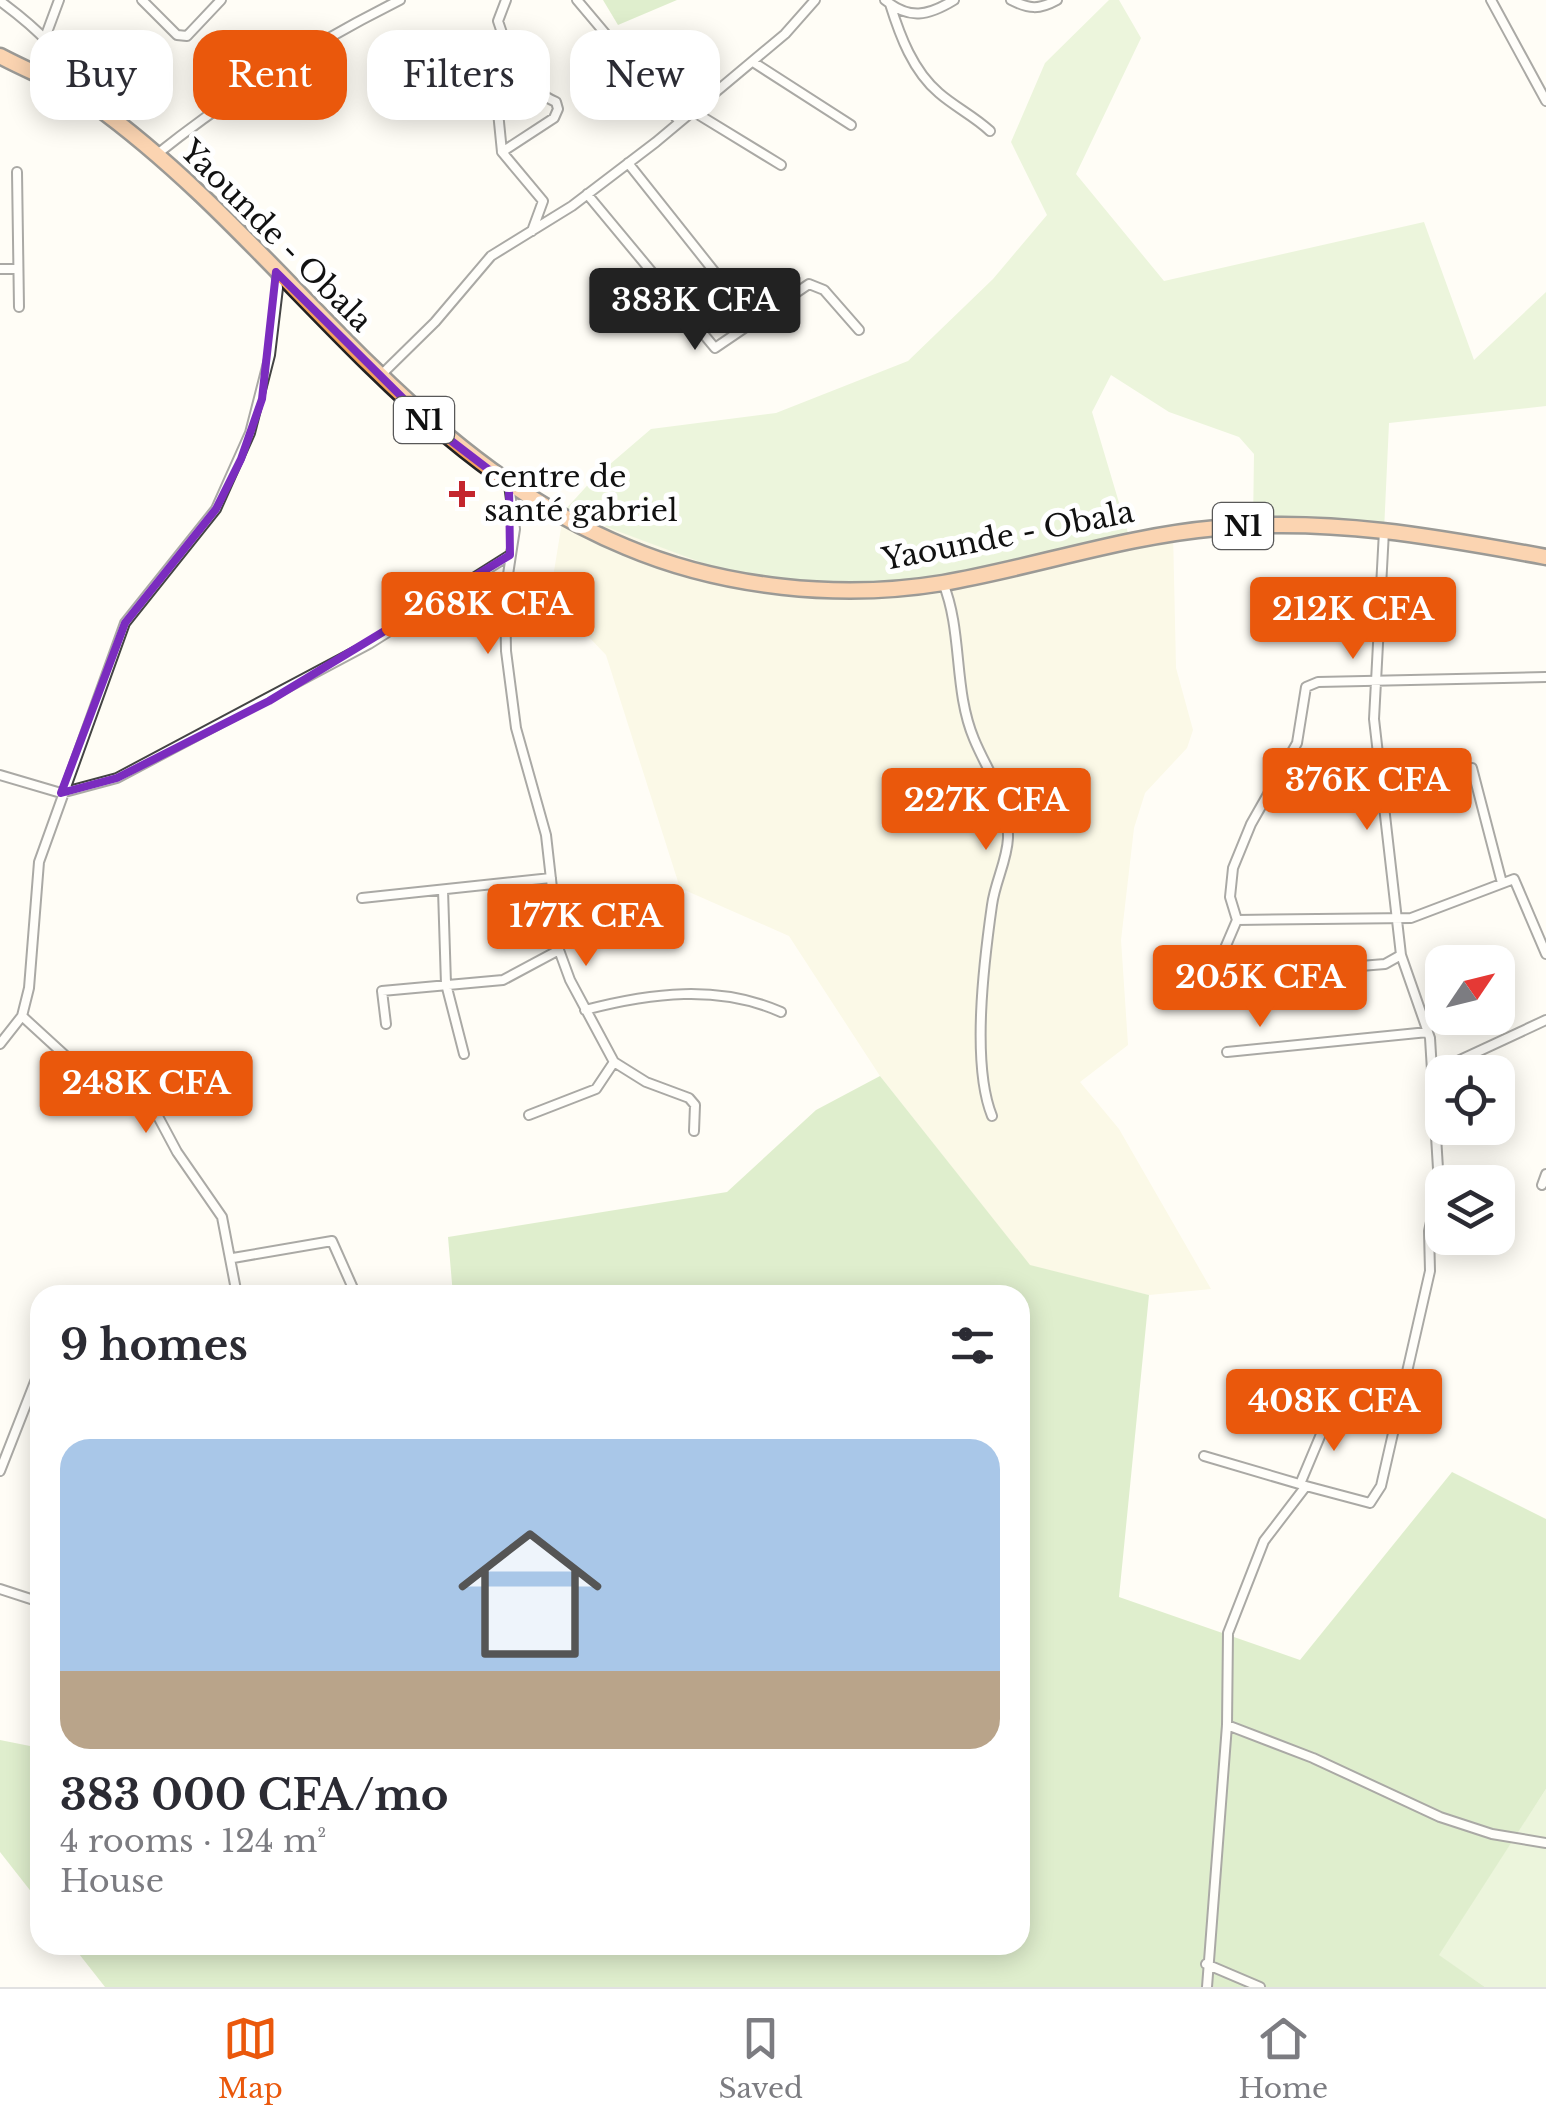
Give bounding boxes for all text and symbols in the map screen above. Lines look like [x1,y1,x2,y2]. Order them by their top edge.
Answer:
chip: Buy [30,30,173,120]
chip: Rent [193,30,347,120]
chip: Filters [367,30,550,120]
chip: New [570,30,720,120]
street label: Yaounde - Obala [172,131,380,339]
pin: 383K CFA [592,268,798,353]
text: 383K CFA [611,280,779,320]
road number: N1 [394,397,454,443]
place label: centre de santé gabriel [484,458,678,529]
marker: centre de santé gabriel [449,481,475,507]
street label: Yaounde - Obala [878,493,1137,578]
road number: N1 [1213,503,1273,549]
pin: 268K CFA [385,572,591,657]
pin: 212K CFA [1250,577,1456,662]
text: 268K CFA [404,584,572,624]
text: 212K CFA [1272,589,1434,629]
pin: 376K CFA [1264,748,1470,833]
text: 376K CFA [1285,760,1449,800]
pin: 227K CFA [883,768,1089,853]
text: 227K CFA [904,780,1068,820]
pin: 177K CFA [483,884,689,969]
text: 177K CFA [509,896,663,936]
pin: 205K CFA [1157,945,1363,1030]
north arrow [1425,945,1515,1035]
map controls [1425,945,1515,1255]
text: 205K CFA [1175,957,1345,997]
pin: 248K CFA [43,1051,249,1136]
button: locate [1425,1055,1515,1145]
text: 248K CFA [62,1063,230,1103]
button: layers [1425,1165,1515,1255]
icon: filters [945,1318,1000,1373]
text: 9 homes [60,1319,248,1371]
pin: 408K CFA [1231,1369,1437,1454]
text: 408K CFA [1248,1381,1420,1421]
icon: home [440,1504,620,1684]
text: 383 000 CFA/mo [60,1769,448,1821]
text: 4 rooms · 124 m² [60,1821,326,1861]
text: House [60,1861,164,1901]
tab: Map [218,2011,283,2106]
tab: Saved [719,2011,803,2106]
tab: Home [1239,2011,1328,2106]

